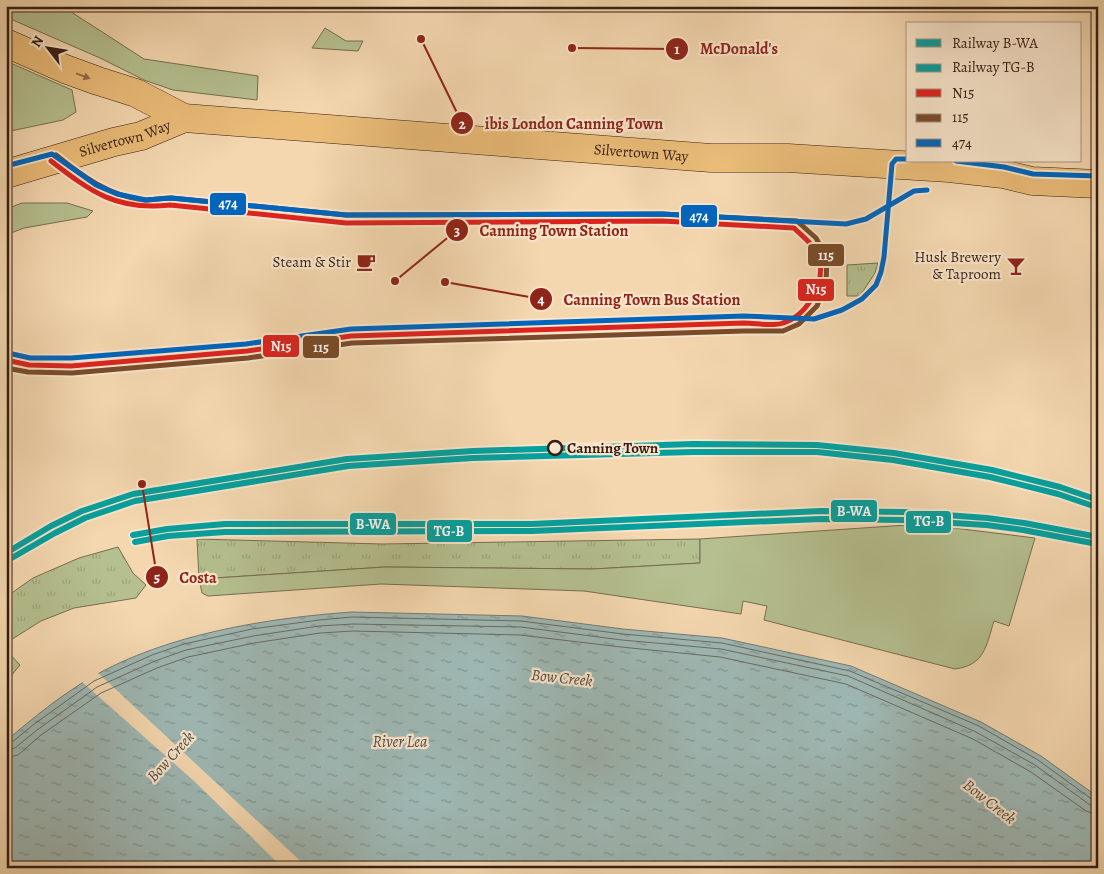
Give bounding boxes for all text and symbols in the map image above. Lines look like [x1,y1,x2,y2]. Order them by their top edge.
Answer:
north arrow [22,22,72,72]
legend [906,22,1082,162]
text: N [27,32,48,51]
callout: McDonald's [665,33,788,64]
text: Railway B-WA [952,33,1038,53]
text: McDonald's [700,38,778,60]
text: 1 [674,39,680,59]
text: Railway TG-B [952,57,1035,77]
one-way arrow [76,72,91,80]
text: N15 [952,83,974,103]
text: 115 [952,107,969,127]
callout: ibis London Canning Town [450,108,673,139]
text: ibis London Canning Town [485,113,663,135]
text: 2 [458,114,466,134]
street label: Silvertown Way [77,115,174,162]
text: 474 [952,133,972,153]
street label: Silvertown Way [593,139,689,166]
line badge: 474 [209,192,247,216]
text: 474 [218,194,238,213]
line badge: 474 [680,204,718,228]
text: 474 [689,207,709,226]
callout: Canning Town Station [445,215,639,246]
text: Canning Town Station [479,220,629,242]
text: 3 [454,221,460,241]
line badge: 115 [807,243,845,267]
text: 115 [818,246,834,265]
place label: Husk Brewery & Taproom [914,247,1002,284]
cafe icon: Steam & Stir [355,251,377,273]
place label: Steam & Stir [273,252,351,272]
bar icon: Husk Brewery & Taproom [1005,255,1027,277]
line badge: N15 [797,278,835,302]
text: N15 [805,280,827,299]
callout: Canning Town Bus Station [529,284,751,315]
text: 4 [537,289,545,309]
text: Canning Town Bus Station [563,289,741,311]
line badge: N15 [262,334,300,358]
line badge: 115 [302,335,340,359]
text: N15 [270,337,292,356]
text: 115 [313,338,329,357]
place label: Canning Town [567,438,659,458]
marker: Canning Town [547,440,563,456]
line badge: B-WA [830,499,878,523]
text: B-WA [837,502,871,521]
line badge: TG-B [905,510,952,534]
line badge: B-WA [349,512,397,536]
text: TG-B [914,512,944,531]
text: B-WA [356,515,390,534]
line badge: TG-B [426,519,473,543]
text: TG-B [434,522,464,541]
callout: Costa [144,562,227,593]
text: 5 [154,567,160,587]
text: Costa [179,567,217,589]
water label: Bow Creek [530,664,594,692]
water label: Bow Creek [142,726,199,787]
water label: River Lea [373,731,428,753]
water label: Bow Creek [958,774,1020,829]

